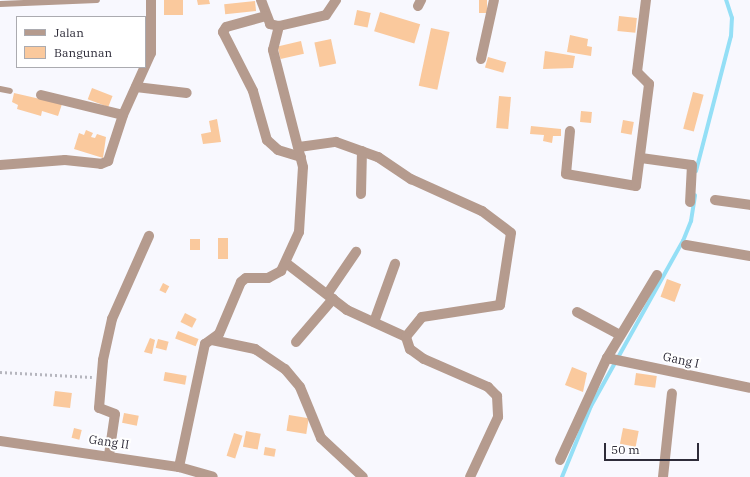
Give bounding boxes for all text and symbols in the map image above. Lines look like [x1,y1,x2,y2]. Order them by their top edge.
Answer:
legend [16,16,146,68]
text: Jalan [54,25,84,40]
text: Bangunan [54,45,112,60]
street label: Gang I [662,349,700,371]
street label: Gang II [88,432,130,452]
scale bar [606,435,701,461]
text: 50 m [611,442,640,457]

